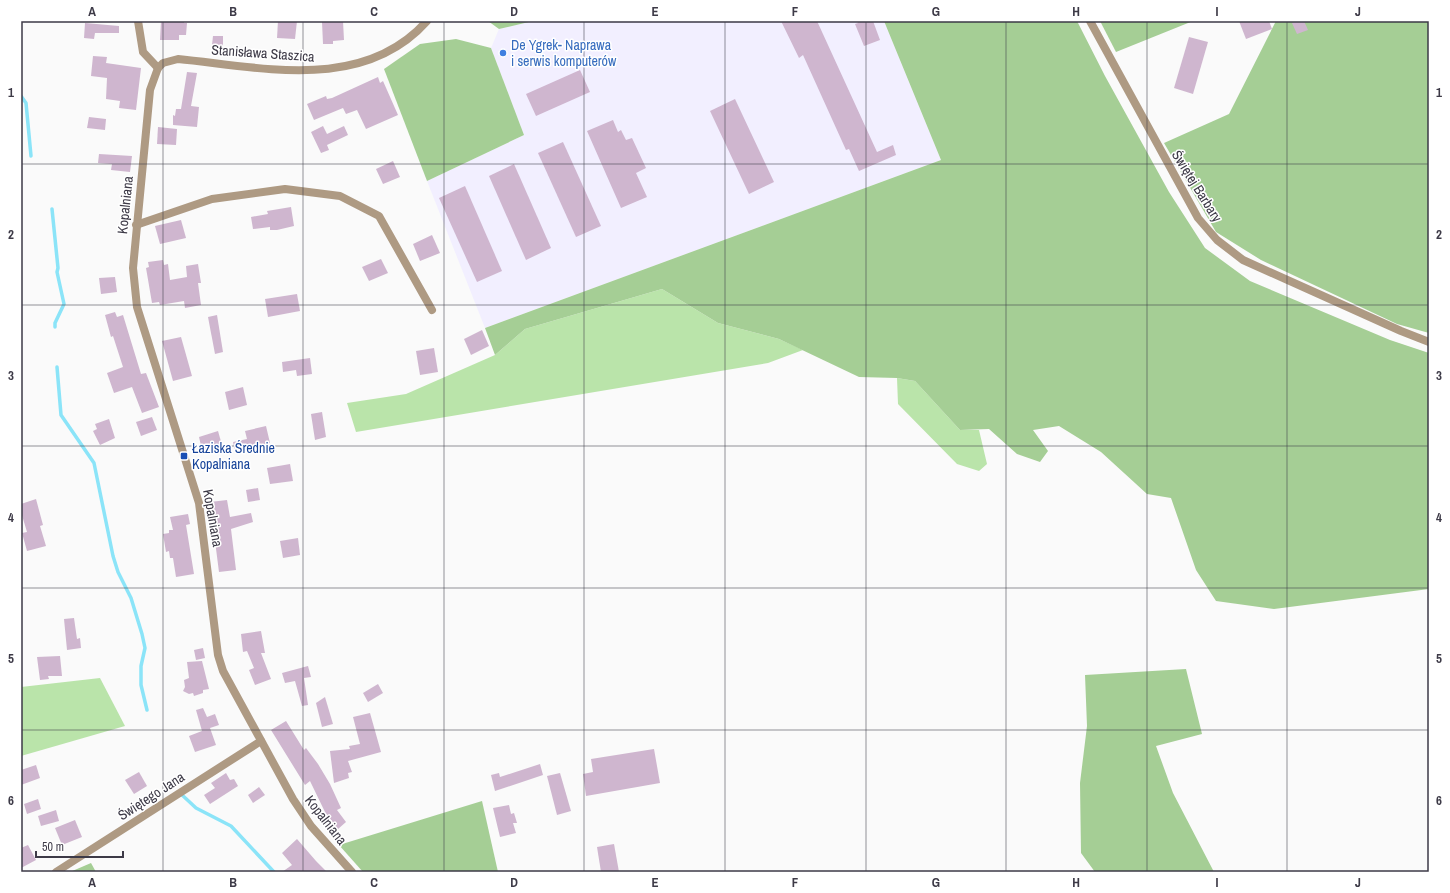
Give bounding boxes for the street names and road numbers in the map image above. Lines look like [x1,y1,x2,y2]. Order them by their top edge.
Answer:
street label: Stanisława Staszica [211,40,316,66]
street label: Świętej Barbary [1168,147,1226,225]
street label: Kopalniana [113,175,137,235]
street label: Kopalniana [199,488,227,549]
street label: Świętego Jana [114,767,188,824]
street label: Kopalniana [301,792,351,849]

